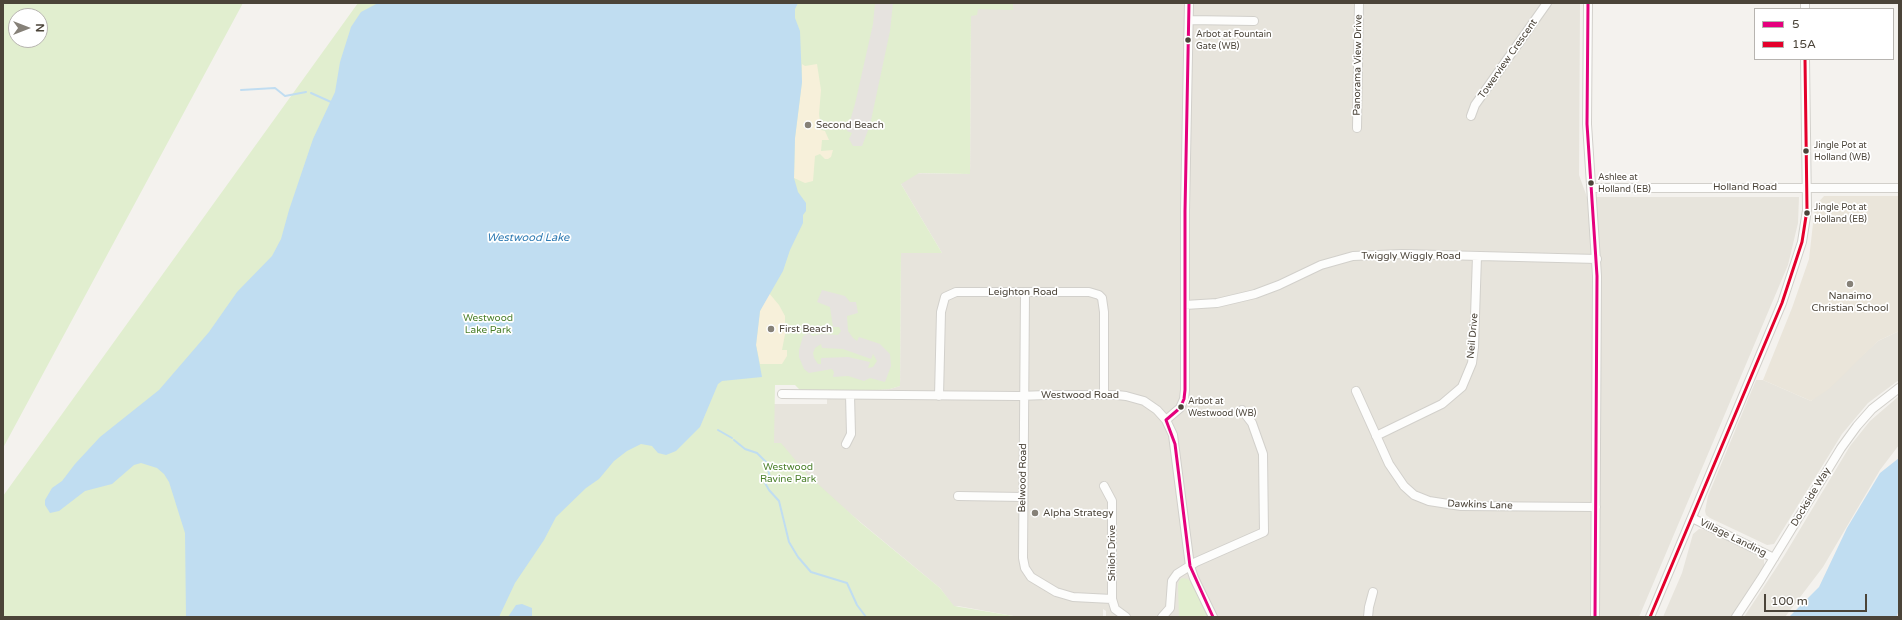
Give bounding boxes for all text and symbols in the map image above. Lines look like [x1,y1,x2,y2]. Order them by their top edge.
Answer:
north arrow [8,8,48,48]
legend [1754,8,1894,60]
street label: Panorama View Drive [1351,14,1365,116]
street label: Towerview Crescent [1476,17,1540,101]
text: 5 [1792,17,1800,31]
text: N [33,24,46,32]
place label: Arbot at Fountain Gate (WB) [1196,30,1271,51]
marker: Arbot at Fountain Gate (WB) [1183,35,1193,45]
text: 15A [1792,37,1816,51]
place label: Second Beach [816,119,884,131]
marker: Second Beach [803,120,813,130]
place label: Jingle Pot at Holland (WB) [1814,141,1870,162]
marker: Jingle Pot at Holland (WB) [1801,146,1811,156]
place label: Ashlee at Holland (EB) [1598,173,1651,194]
marker: Ashlee at Holland (EB) [1586,178,1596,188]
street label: Holland Road [1713,181,1777,193]
place label: Jingle Pot at Holland (EB) [1814,203,1867,224]
marker: Jingle Pot at Holland (EB) [1802,208,1812,218]
water label: Westwood Lake [487,231,569,245]
street label: Twiggly Wiggly Road [1361,250,1461,262]
marker: Nanaimo Christian School [1845,279,1855,289]
street label: Leighton Road [988,286,1058,298]
place label: Nanaimo Christian School [1812,290,1888,314]
park label: Westwood Lake Park [463,312,513,336]
street label: Neil Drive [1465,313,1481,359]
place label: First Beach [779,323,832,335]
marker: First Beach [766,324,776,334]
street label: Westwood Road [1041,389,1119,401]
place label: Arbot at Westwood (WB) [1188,397,1256,418]
marker: Arbot at Westwood (WB) [1176,402,1186,412]
street label: Belwood Road [1016,443,1030,513]
park label: Westwood Ravine Park [760,461,816,484]
street label: Dockside Way [1789,465,1833,529]
street label: Dawkins Lane [1447,498,1513,512]
place label: Alpha Strategy [1043,507,1114,519]
marker: Alpha Strategy [1030,508,1040,518]
street label: Village Landing [1697,517,1769,559]
street label: Shiloh Drive [1106,525,1118,581]
scale bar [1766,586,1869,612]
text: 100 m [1771,594,1808,608]

